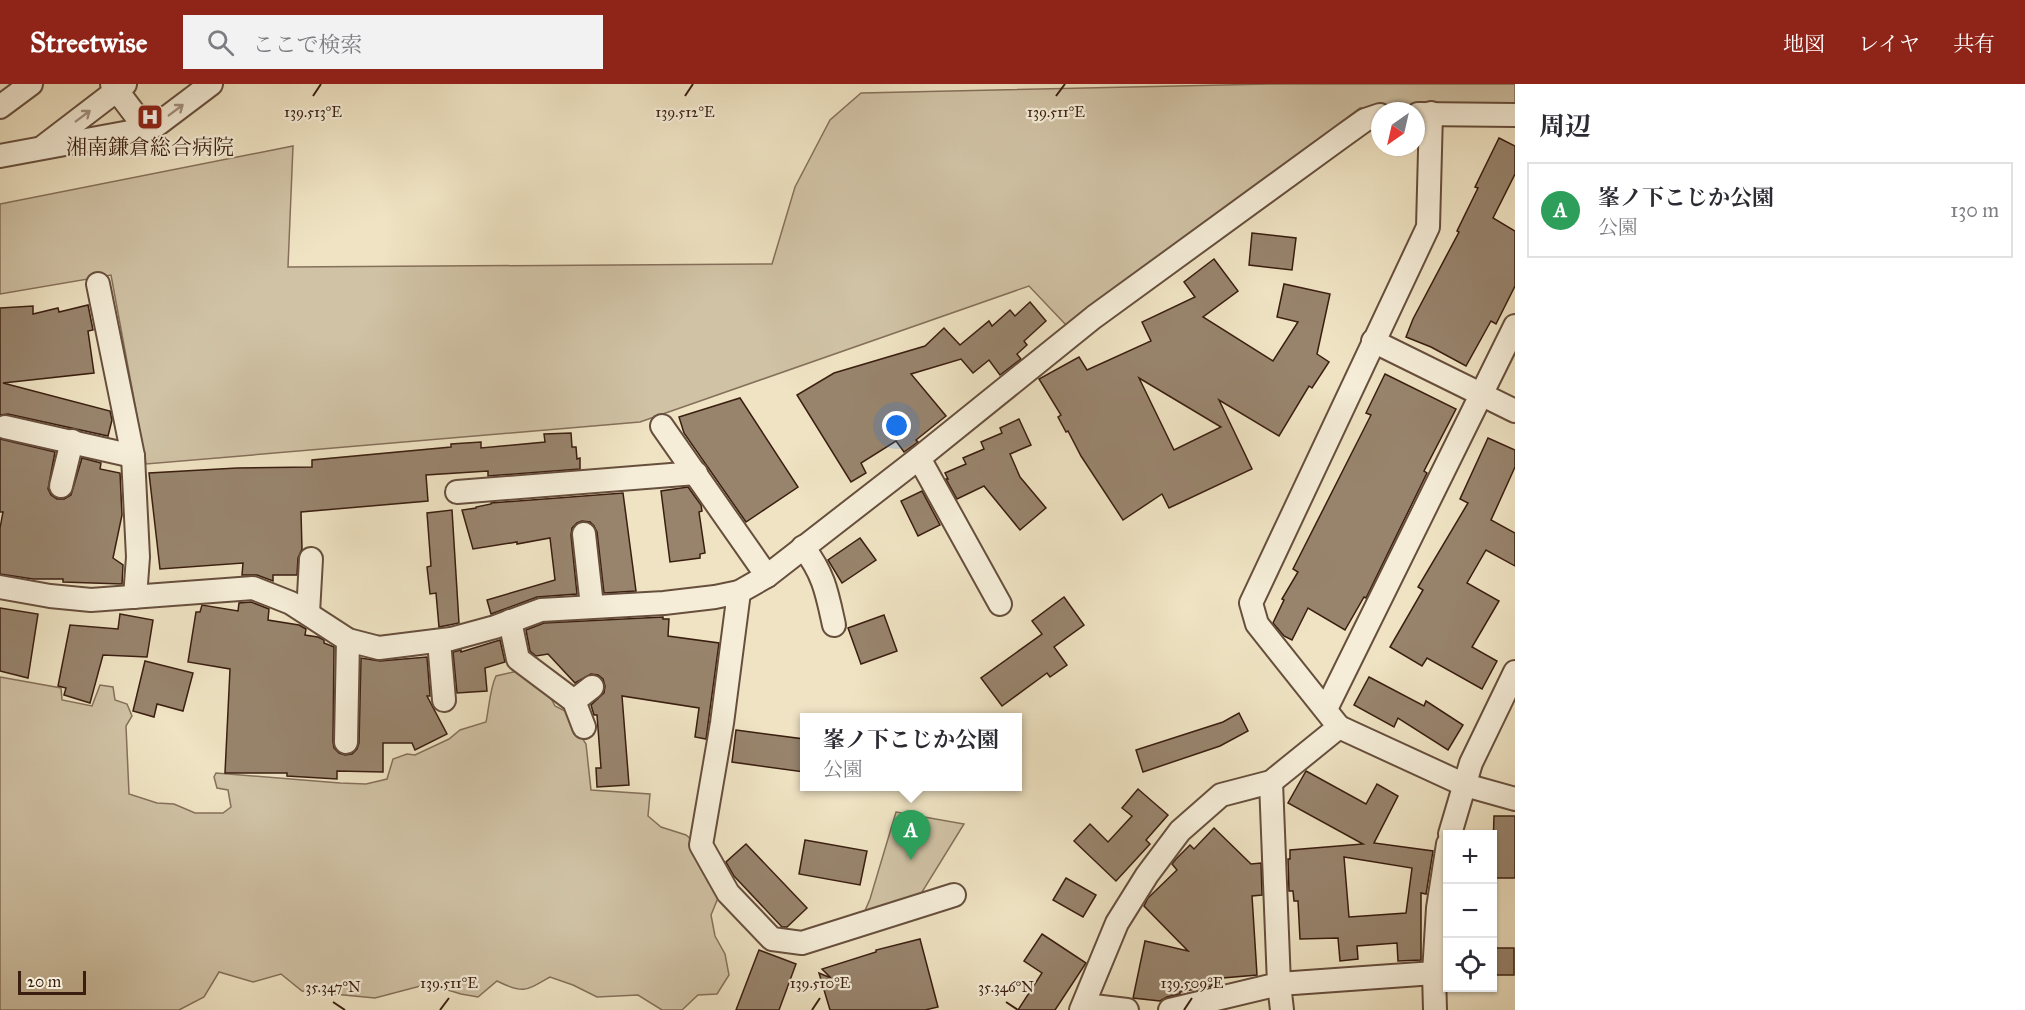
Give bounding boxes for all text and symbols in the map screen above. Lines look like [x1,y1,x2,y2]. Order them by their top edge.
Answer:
search box [183,15,603,69]
text: Streetwise [30,25,147,60]
icon: search [204,26,237,59]
text: ここで検索 [252,31,362,58]
text: 地図 [1783,31,1825,57]
text: レイヤ [1858,31,1920,57]
text: 共有 [1953,31,1995,57]
hospital icon: 湘南鎌倉総合病院 [135,102,165,132]
north arrow [1371,102,1425,156]
text: 139.513°E [284,103,342,121]
text: 139.512°E [655,103,715,121]
text: 139.511°E [1027,103,1085,121]
one-way arrow [168,104,184,116]
one-way arrow [74,110,90,123]
text: 周辺 [1539,110,1591,142]
place label: 湘南鎌倉総合病院 [66,134,234,160]
text: 峯ノ下こじか公園 [1598,184,1774,211]
text: A [1554,198,1567,222]
text: 130 m [1950,198,1999,222]
text: 公園 [1598,215,1638,239]
your location [882,411,911,440]
popup [800,713,1022,791]
text: 峯ノ下こじか公園 [823,726,999,753]
text: 公園 [823,757,863,781]
pin: A [892,810,930,860]
map controls [1443,830,1497,992]
button: + [1443,830,1497,884]
button: − [1443,884,1497,938]
button: locate [1443,938,1497,992]
scale bar [18,968,86,996]
text: 20 m [27,972,61,991]
text: 139.511°E [420,974,478,992]
text: 139.510°E [790,974,851,992]
text: 139.509°E [1161,974,1224,992]
text: 35.347°N [305,978,361,996]
text: 35.346°N [978,978,1034,996]

